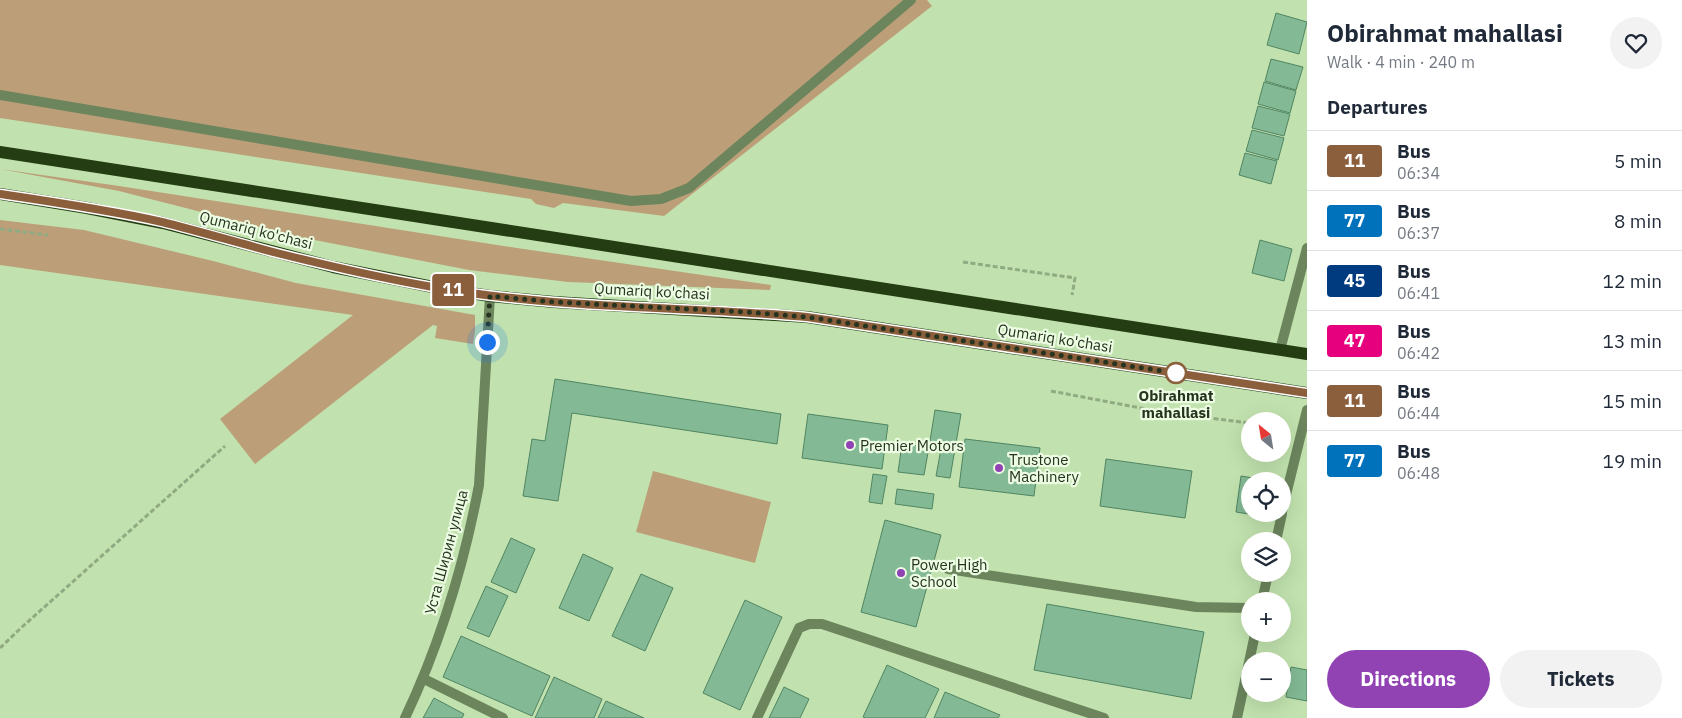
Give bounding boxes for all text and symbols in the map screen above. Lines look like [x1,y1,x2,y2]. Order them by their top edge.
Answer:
text: Obirahmat mahallasi [1327,17,1563,49]
button: heart [1610,17,1662,69]
text: Walk · 4 min · 240 m [1327,52,1475,72]
text: Departures [1327,95,1427,119]
text: Bus [1397,139,1431,163]
text: 11 [1344,149,1365,172]
text: 5 min [1614,149,1662,173]
text: 06:34 [1397,163,1440,183]
text: Bus [1397,199,1431,223]
street label: Qumariq ko'chasi [197,207,315,253]
text: 77 [1344,209,1365,232]
text: 8 min [1614,209,1662,233]
text: 06:37 [1397,223,1440,243]
text: Bus [1397,259,1431,283]
text: 45 [1344,269,1365,292]
text: 12 min [1603,269,1662,293]
line badge: 11 [430,274,476,306]
text: 11 [442,278,464,301]
street label: Qumariq ko'chasi [594,278,710,304]
text: 06:41 [1397,283,1440,303]
text: Bus [1397,319,1431,343]
street label: Qumariq ko'chasi [996,320,1114,356]
text: 47 [1344,329,1365,352]
text: 13 min [1603,329,1662,353]
your location [475,330,500,355]
text: 06:42 [1397,343,1440,363]
marker: Obirahmat mahallasi [1165,362,1187,384]
text: Bus [1397,379,1431,403]
place label: Obirahmat mahallasi [1138,386,1214,422]
text: 11 [1344,389,1365,412]
text: 15 min [1603,389,1662,413]
text: 06:44 [1397,403,1440,423]
north arrow [1241,412,1291,462]
map controls [1241,412,1291,702]
place label: Premier Motors [860,436,964,455]
marker: Premier Motors [844,439,856,451]
text: Bus [1397,439,1431,463]
text: 77 [1344,449,1365,472]
text: 19 min [1603,449,1662,473]
place label: Trustone Machinery [1009,450,1079,486]
marker: Trustone Machinery [993,462,1005,474]
text: 06:48 [1397,463,1440,483]
button: locate [1241,472,1291,522]
street label: Уста Ширин улица [420,488,472,616]
button: layers [1241,532,1291,582]
place label: Power High School [911,555,988,591]
marker: Power High School [895,567,907,579]
button: + [1241,592,1291,642]
button: Directions [1327,650,1490,708]
button: Tickets [1500,650,1662,708]
button: − [1241,652,1291,702]

